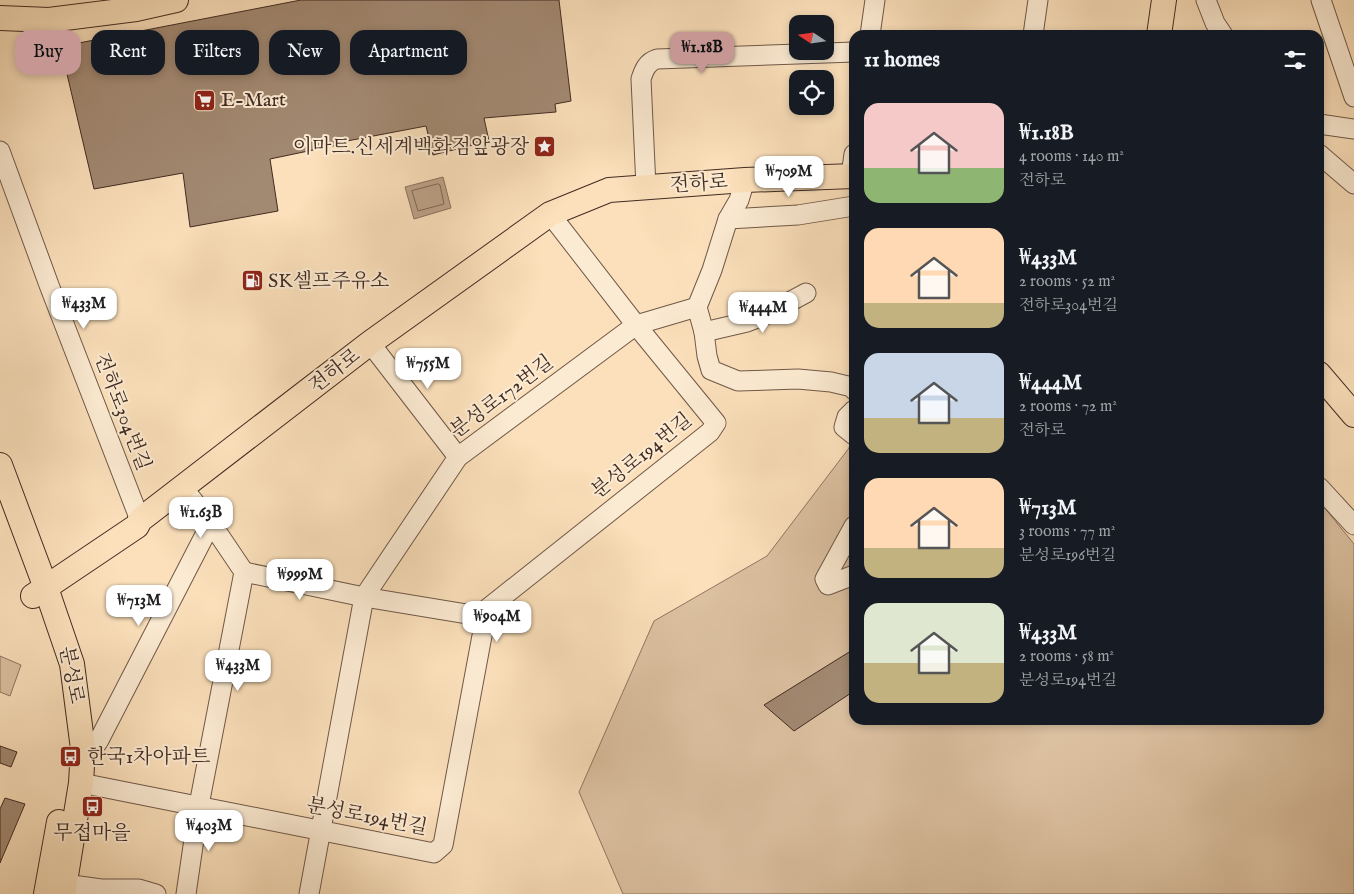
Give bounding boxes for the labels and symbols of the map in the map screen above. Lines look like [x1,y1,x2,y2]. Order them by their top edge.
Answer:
north arrow [789,15,834,60]
pin: ₩1.18B [661,32,743,74]
supermarket icon: E-Mart [193,88,217,112]
place label: E-Mart [221,88,286,113]
place label: 이마트.신세계백화점앞광장 [293,135,530,160]
place icon: 이마트.신세계백화점앞광장 [533,135,557,159]
pin: ₩709M [754,156,824,198]
street label: 전하로 [669,170,729,198]
fuel station icon: SK셀프주유소 [240,269,264,293]
place label: SK셀프주유소 [268,269,389,294]
pin: ₩433M [49,288,119,330]
pin: ₩444M [728,292,798,334]
street label: 전하로 [304,343,366,399]
pin: ₩755M [393,348,463,390]
street label: 전하로304번길 [88,350,156,474]
street label: 분성로172번길 [445,350,559,444]
street label: 분성로194번길 [587,408,697,504]
pin: ₩1.63B [160,496,242,539]
pin: ₩999M [265,558,335,601]
pin: ₩713M [104,584,174,627]
pin: ₩904M [462,600,532,643]
street label: 분성로 [53,644,89,706]
pin: ₩433M [203,650,273,692]
bus stop icon: 한국1차아파트 [59,745,83,769]
place label: 한국1차아파트 [87,745,210,770]
street label: 분성로194번길 [305,793,429,841]
bus stop icon: 무접마을 [80,795,104,819]
pin: ₩403M [174,810,244,852]
place label: 무접마을 [53,821,131,846]

